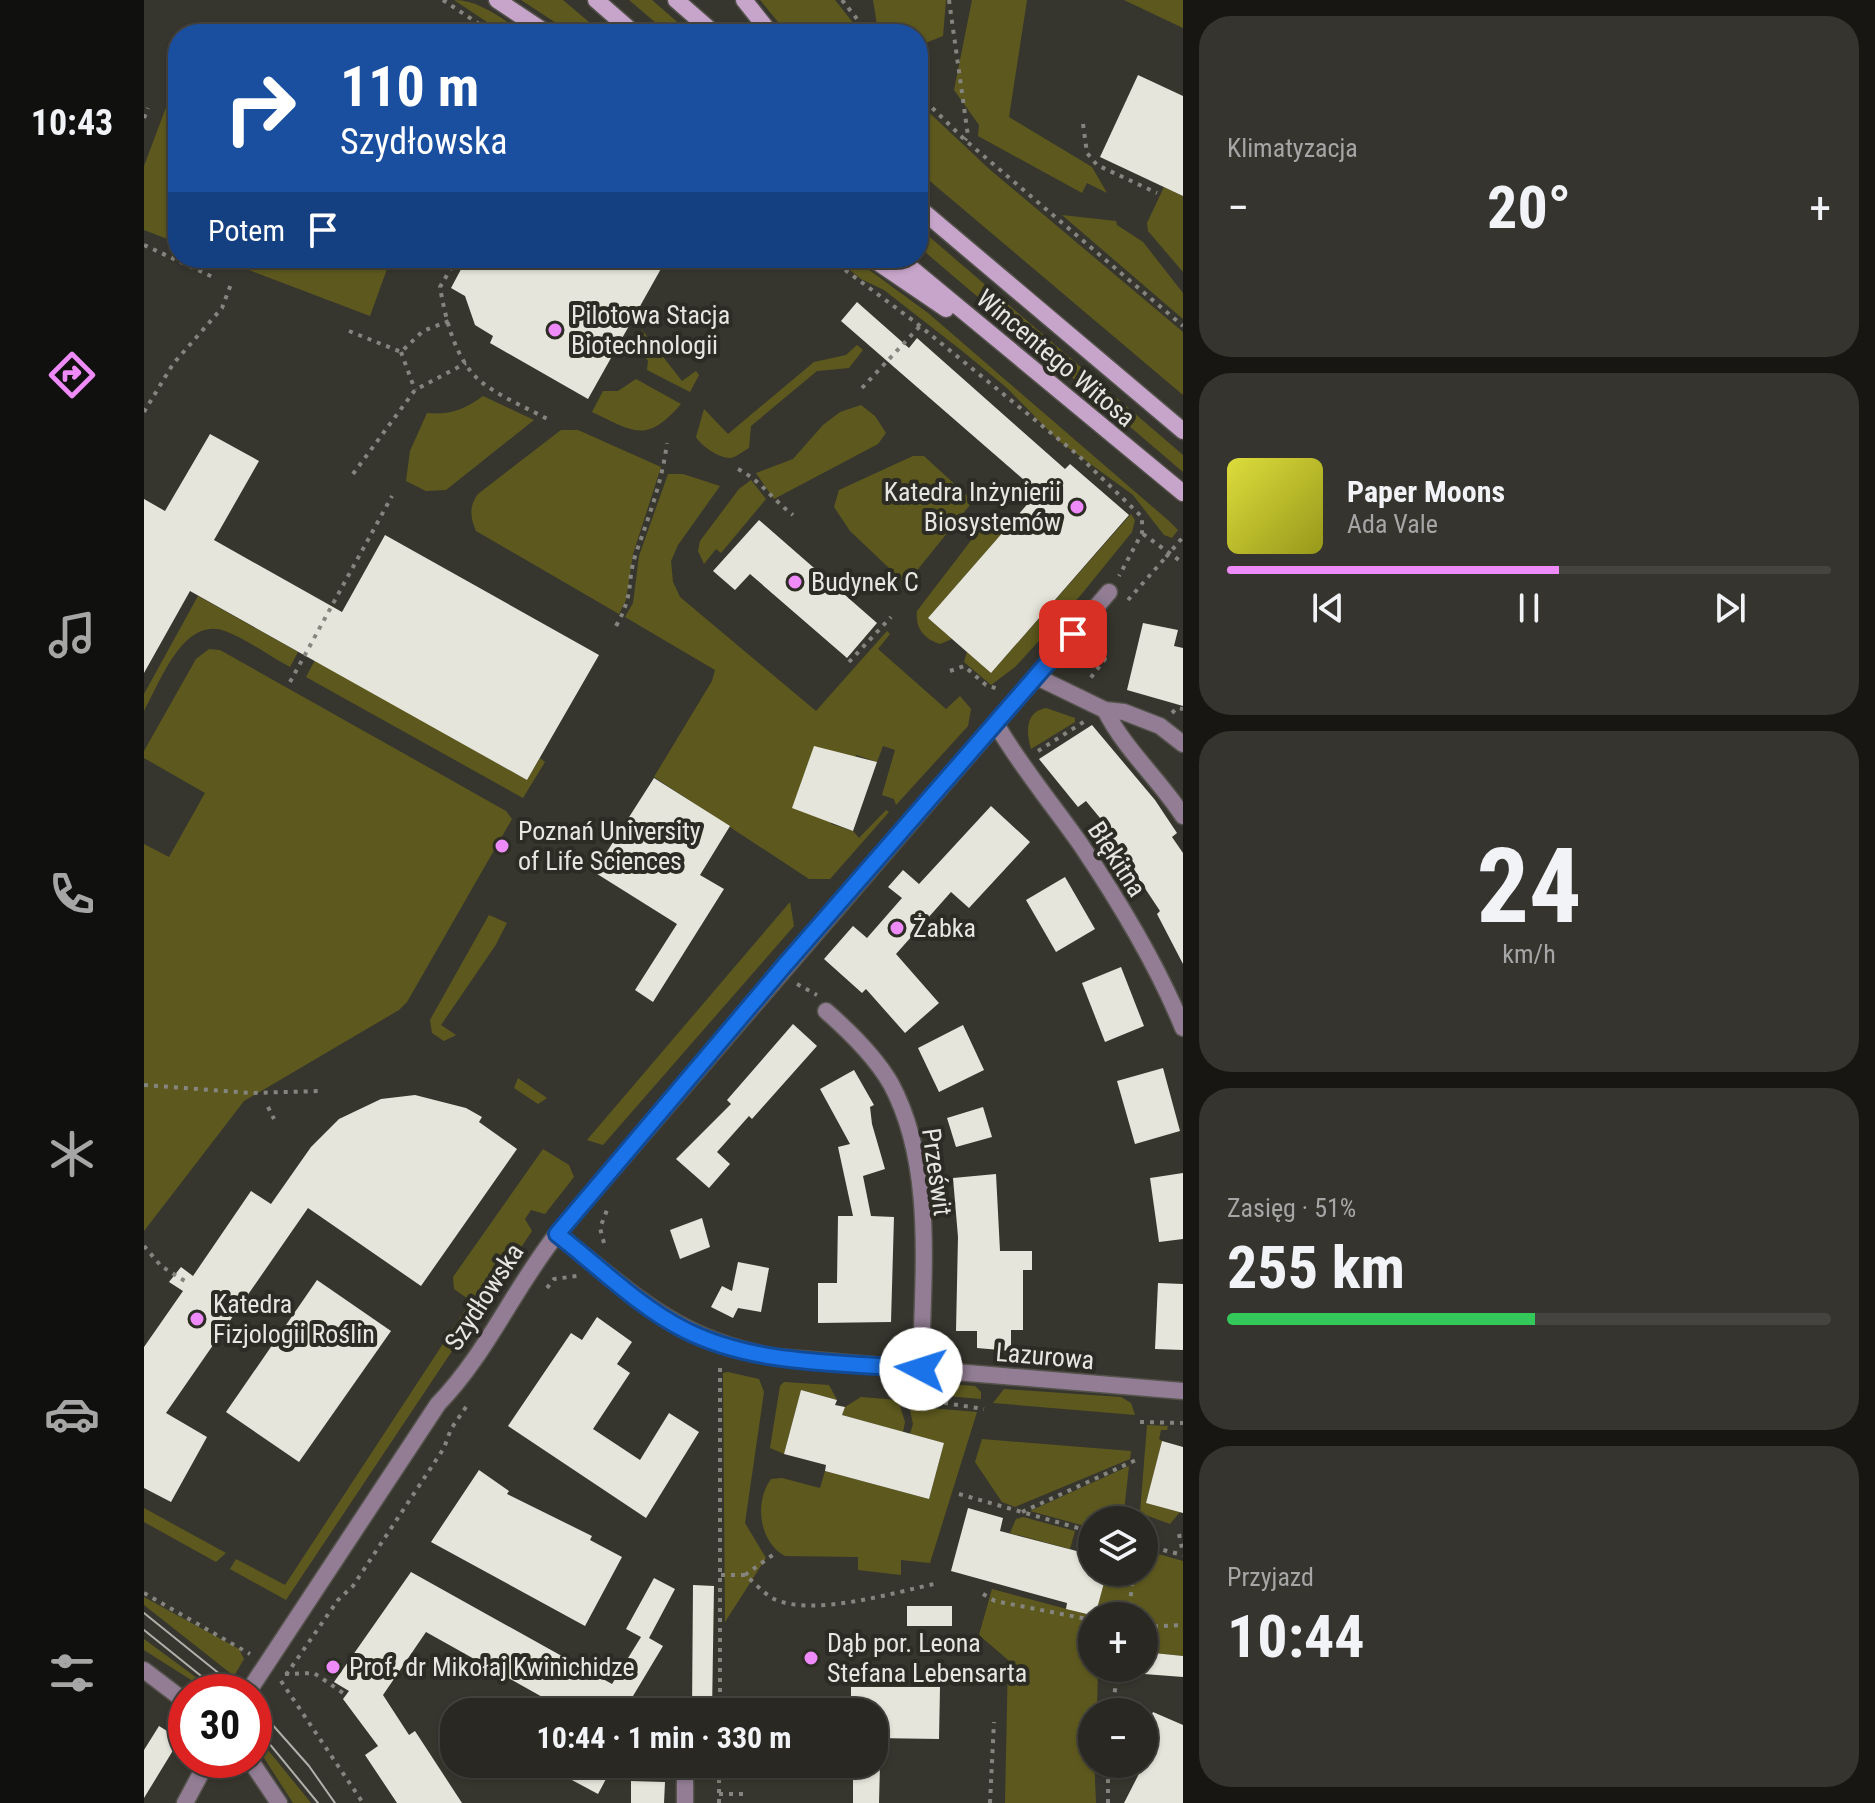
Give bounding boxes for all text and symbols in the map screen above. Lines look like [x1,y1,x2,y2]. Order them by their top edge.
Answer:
text: 110 m [340,54,479,120]
icon: right [208,56,312,160]
text: 10:43 [31,102,113,144]
text: Szydłowska [340,121,507,163]
text: Klimatyzacja [1227,133,1358,163]
text: 20° [1487,172,1571,243]
text: − [1227,182,1249,234]
text: + [1809,182,1831,234]
icon: arrive [301,208,345,252]
text: Potem [208,213,285,248]
street label: Wincentego Witosa [971,283,1141,433]
place label: Pilotowa Stacja Biotechnologii [571,300,730,360]
marker: Pilotowa Stacja Biotechnologii [546,321,564,339]
icon: directions [44,347,100,403]
text: Paper Moons [1347,474,1505,509]
place label: Katedra Inżynierii Biosystemów [884,477,1061,537]
marker: Katedra Inżynierii Biosystemów [1068,498,1086,516]
text: Ada Vale [1347,509,1438,539]
place label: Budynek C [811,567,919,597]
marker: Budynek C [786,573,804,591]
icon: previous [1306,586,1350,630]
icon: pause [1507,586,1551,630]
icon: next [1708,586,1752,630]
pin [1039,600,1107,668]
icon: music [44,607,100,663]
icon: arrive [1051,612,1095,656]
place label: Poznań University of Life Sciences [518,816,701,876]
street label: Błękitna [1082,816,1152,902]
text: 24 [1476,826,1582,947]
marker: Poznań University of Life Sciences [493,837,511,855]
icon: phone [44,866,100,922]
place label: Żabka [913,913,976,943]
marker: Żabka [888,919,906,937]
text: km/h [1502,939,1556,969]
icon: climate [44,1126,100,1182]
street label: Prześwit [916,1126,958,1218]
text: Zasięg · 51% [1227,1193,1356,1223]
text: 255 km [1227,1232,1405,1303]
street label: Szydłowska [438,1238,530,1356]
place label: Katedra Fizjologii Roślin [213,1289,375,1349]
marker: Katedra Fizjologii Roślin [188,1310,206,1328]
position arrow [879,1327,963,1411]
street label: Lazurowa [994,1337,1096,1375]
icon: car [44,1386,100,1442]
map controls [1078,1506,1158,1778]
button: layers [1078,1506,1158,1586]
text: Przyjazd [1227,1562,1314,1592]
text: 10:44 [1227,1601,1365,1672]
button: + [1078,1602,1158,1682]
place label: Dąb por. Leona Stefana Lebensarta [827,1628,1027,1688]
icon: filters [44,1645,100,1701]
marker: Dąb por. Leona Stefana Lebensarta [802,1649,820,1667]
place label: Prof. dr Mikołaj Kwinichidze [349,1652,635,1682]
marker: Prof. dr Mikołaj Kwinichidze [324,1658,342,1676]
speed limit sign: 30 [168,1674,272,1778]
button: − [1078,1698,1158,1778]
text: 10:44 · 1 min · 330 m [537,1720,791,1755]

